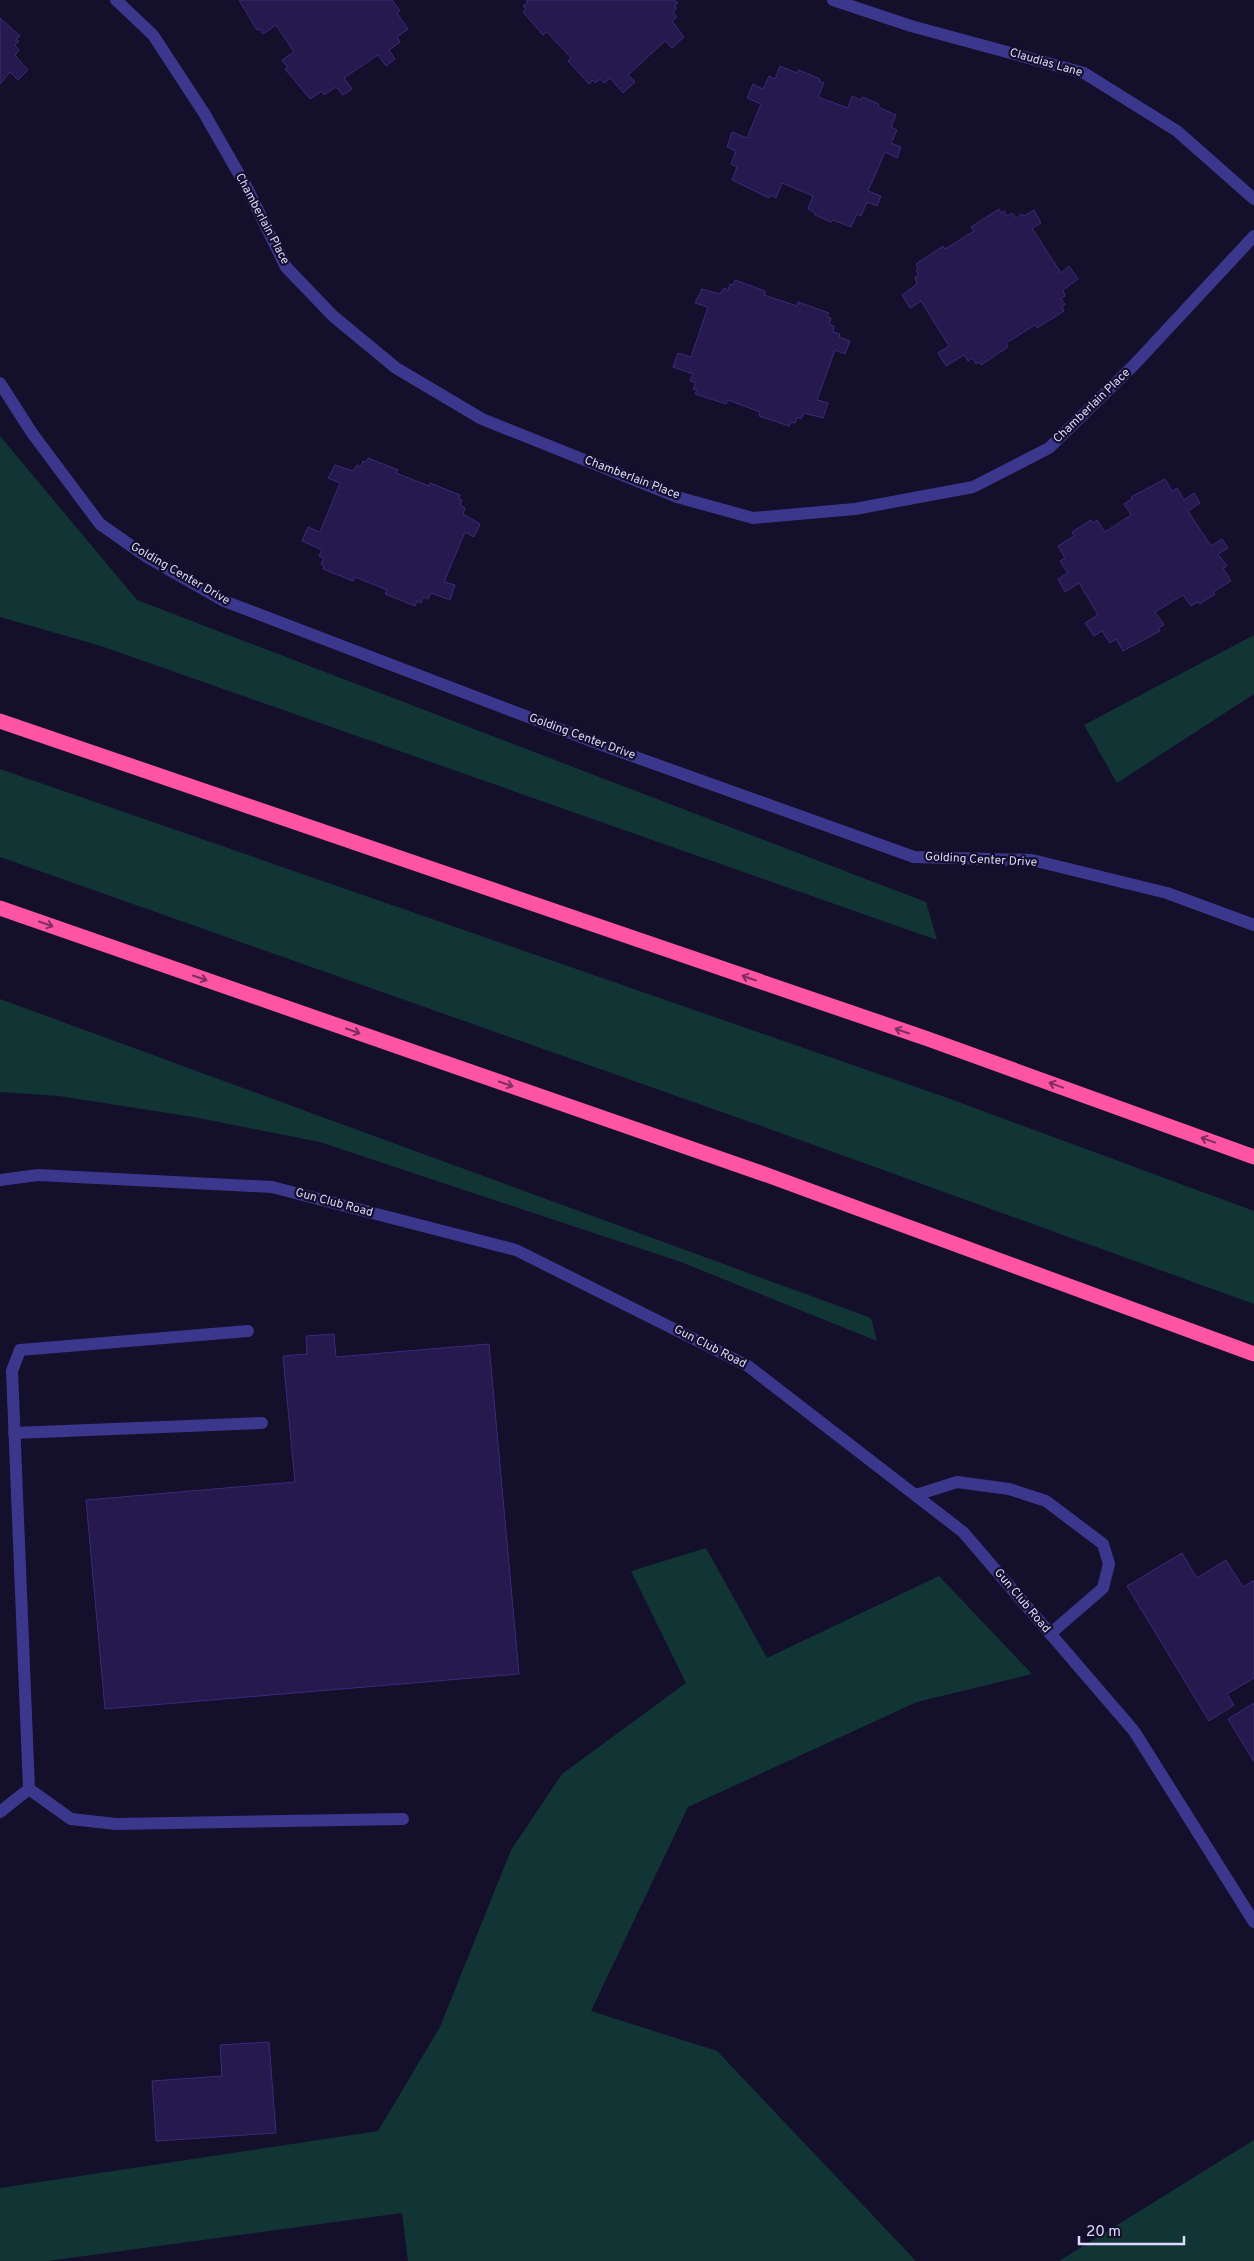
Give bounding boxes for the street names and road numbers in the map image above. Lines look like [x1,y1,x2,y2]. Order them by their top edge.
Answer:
street label: Claudias Lane [1008,45,1084,81]
street label: Chamberlain Place [231,171,293,267]
street label: Chamberlain Place [1050,365,1134,447]
street label: Chamberlain Place [582,452,682,504]
street label: Golding Center Drive [127,539,233,609]
street label: Golding Center Drive [527,710,637,764]
street label: Golding Center Drive [925,849,1037,871]
street label: Gun Club Road [293,1185,375,1221]
street label: Gun Club Road [671,1322,749,1372]
street label: Gun Club Road [990,1565,1054,1637]

